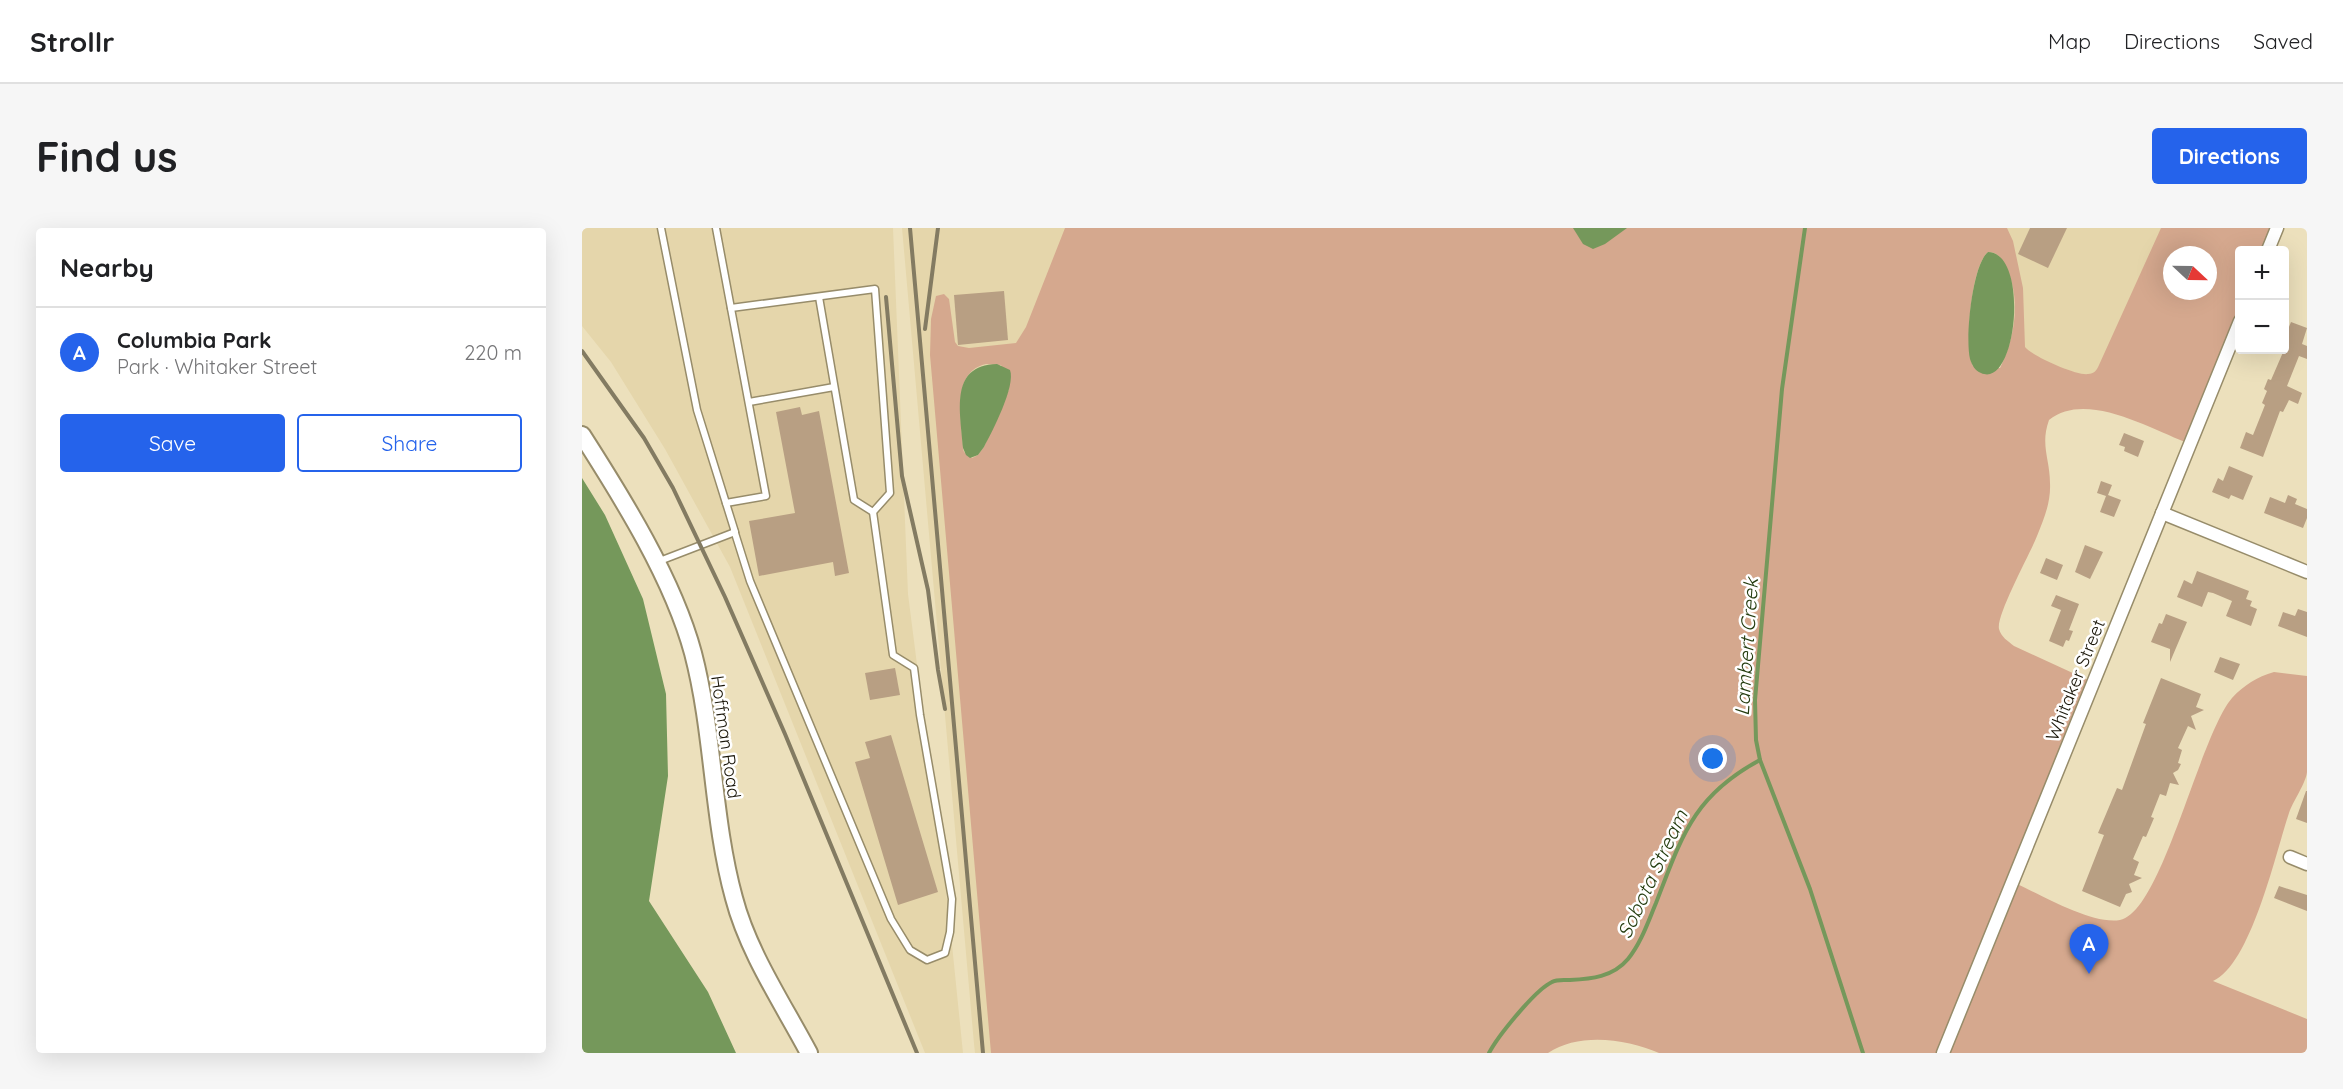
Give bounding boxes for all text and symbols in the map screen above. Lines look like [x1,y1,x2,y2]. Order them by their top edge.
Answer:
text: Strollr [30,24,114,59]
text: Map [2048,28,2091,54]
text: Directions [2124,28,2220,54]
text: Saved [2253,28,2313,54]
button: Directions [2152,128,2307,184]
text: Find us [36,130,178,183]
north arrow [2163,246,2217,300]
map controls [2235,246,2289,354]
button: + [2235,246,2289,300]
text: Nearby [60,251,154,284]
button: − [2235,300,2289,354]
text: Columbia Park [117,326,272,354]
text: A [73,340,86,365]
text: 220 m [464,340,522,365]
text: Park · Whitaker Street [117,354,317,379]
button: Save [60,414,285,472]
button: Share [297,414,522,472]
water label: Lambert Creek [1729,575,1763,717]
street label: Whitaker Street [2040,616,2110,744]
street label: Hoffman Road [706,674,746,800]
your location [1698,744,1727,773]
water label: Sobota Stream [1611,805,1693,942]
pin: A [2070,924,2108,974]

